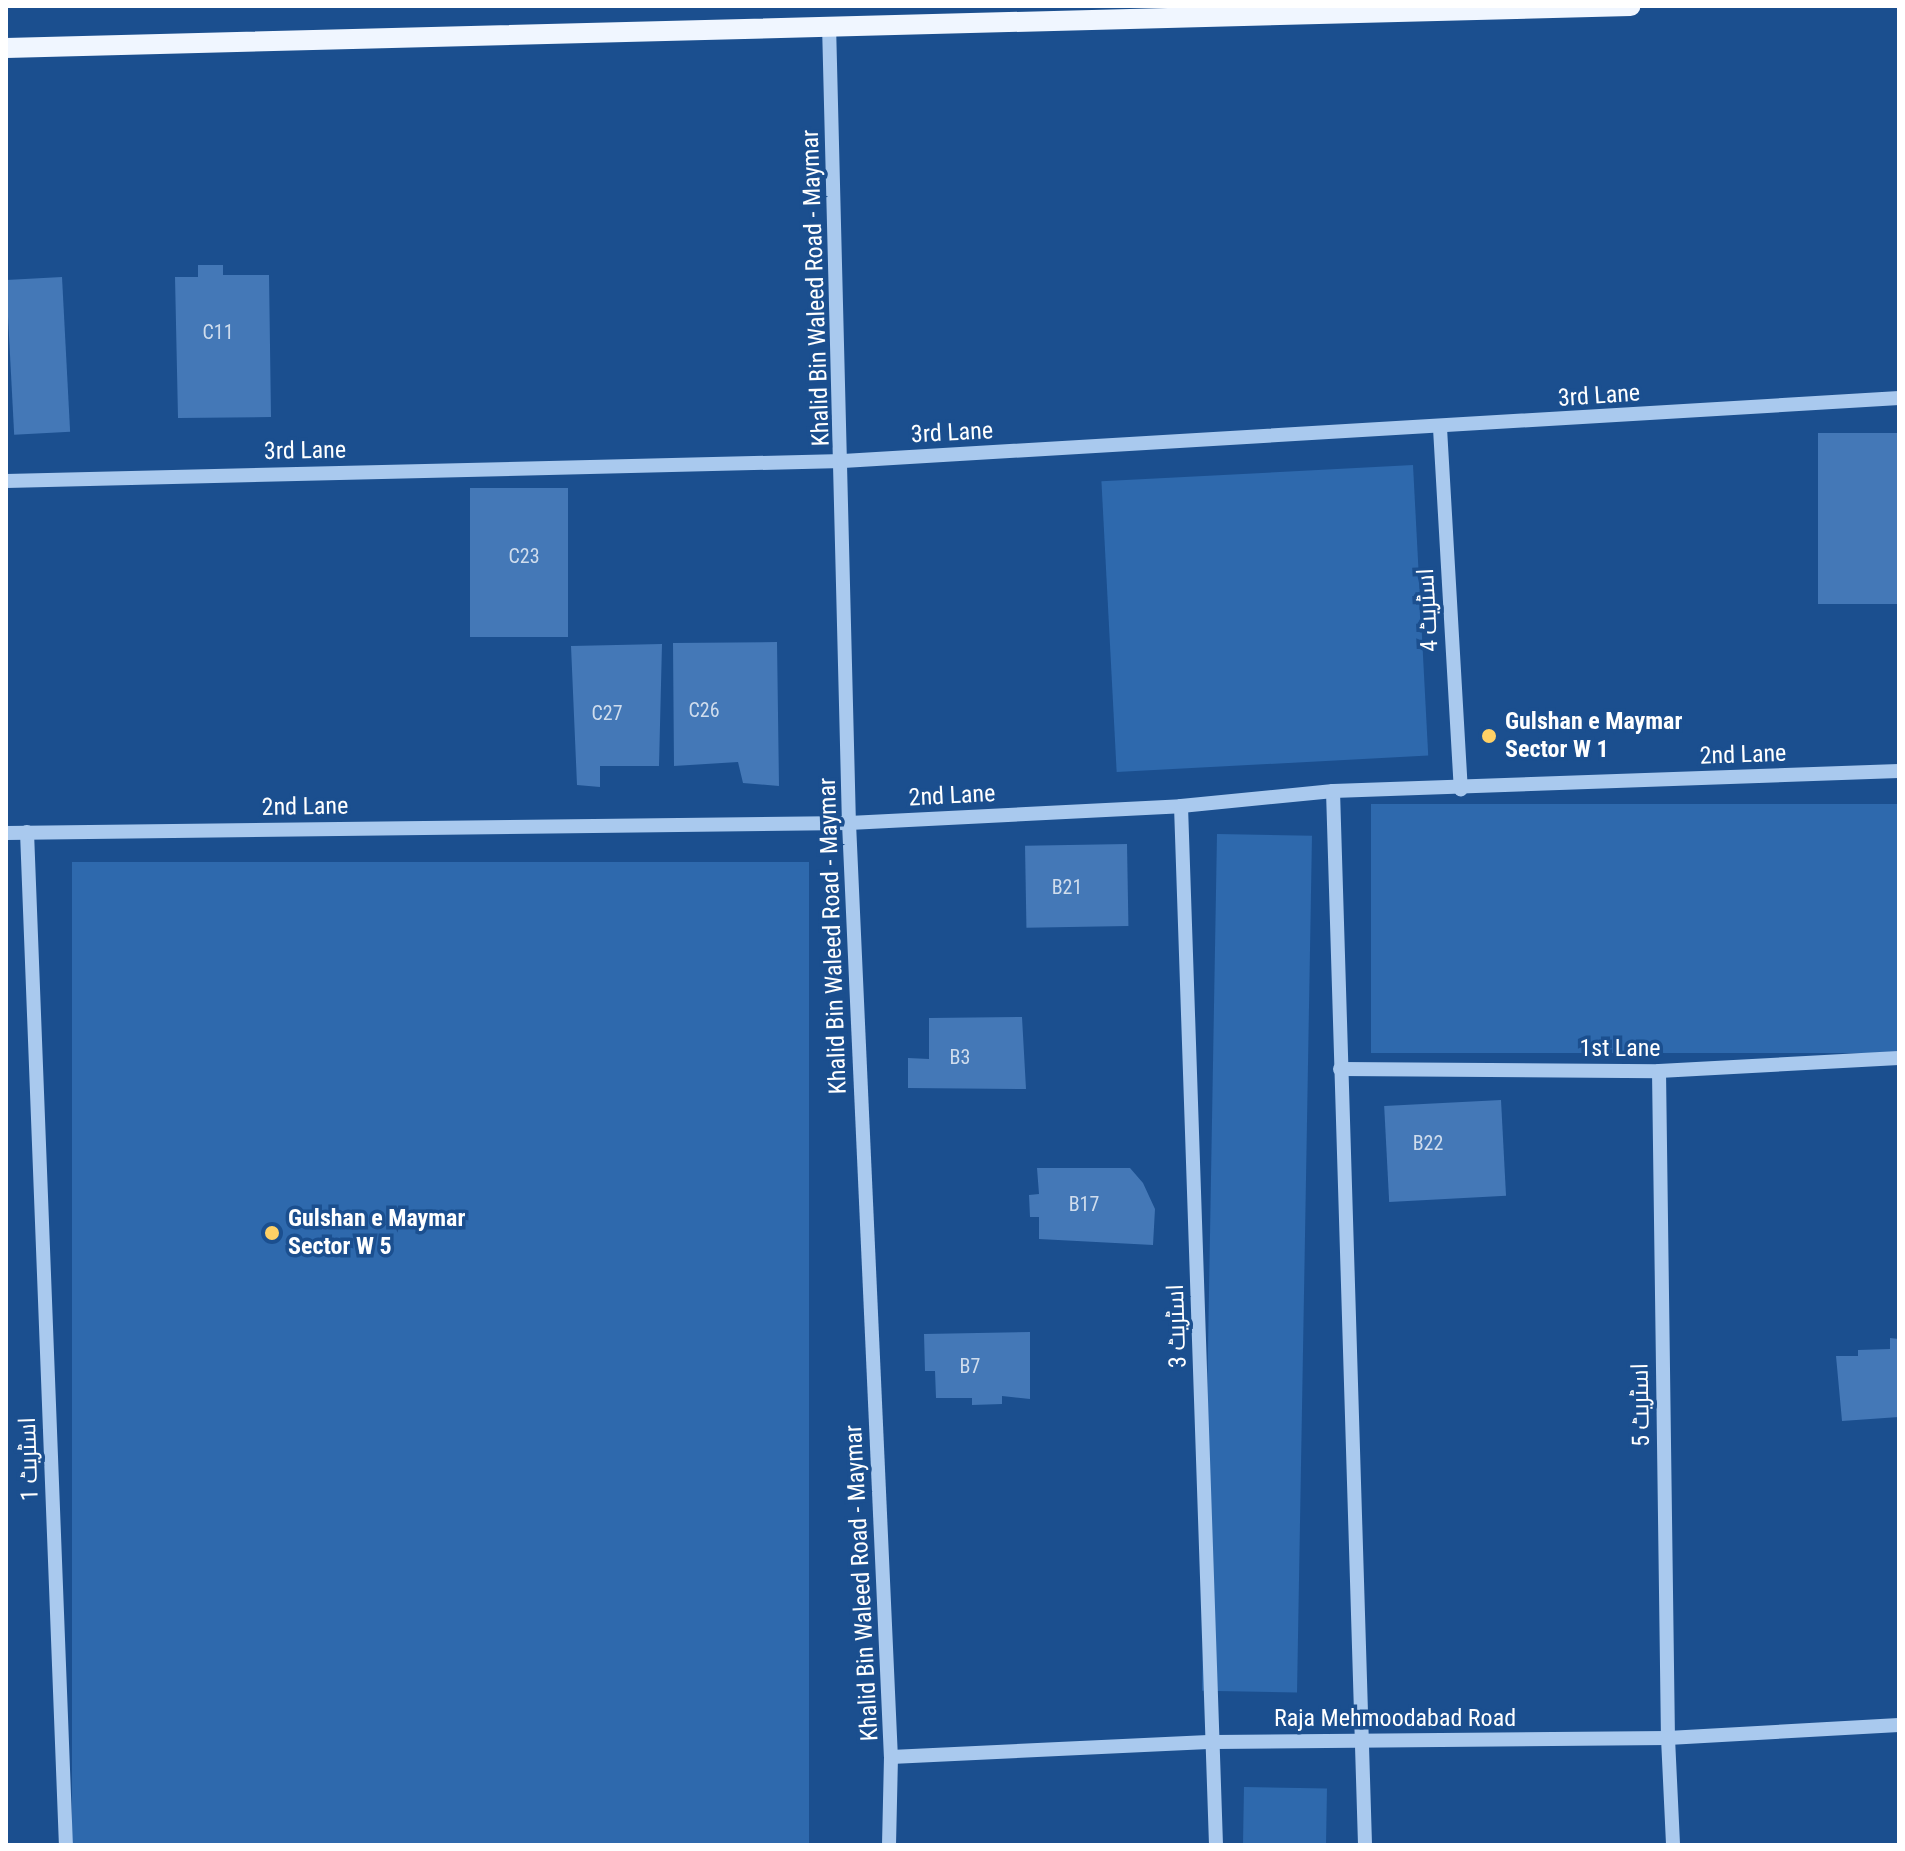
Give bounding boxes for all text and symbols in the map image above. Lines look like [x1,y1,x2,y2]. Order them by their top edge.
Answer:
street label: Khalid Bin Waleed Road - Maymar [796,129,836,447]
house number: C11 [202,320,234,344]
street label: 3rd Lane [1557,379,1641,413]
street label: 3rd Lane [910,416,994,450]
street label: 3rd Lane [264,436,346,466]
house number: C23 [508,544,540,568]
street label: اسٹریٹ 4 [1411,567,1445,653]
house number: C26 [688,698,720,722]
house number: C27 [591,701,623,725]
place label: Gulshan e Maymar Sector W 1 [1505,708,1682,764]
marker: Gulshan e Maymar Sector W 1 [1480,727,1498,745]
street label: 2nd Lane [1699,739,1787,771]
street label: Khalid Bin Waleed Road - Maymar [813,777,853,1095]
street label: 2nd Lane [908,779,996,813]
street label: 2nd Lane [261,792,349,822]
house number: B21 [1052,875,1082,899]
street label: 1st Lane [1579,1035,1661,1063]
house number: B3 [950,1045,970,1069]
house number: B22 [1413,1131,1443,1155]
house number: B17 [1069,1192,1099,1216]
place label: Gulshan e Maymar Sector W 5 [288,1205,465,1261]
marker: Gulshan e Maymar Sector W 5 [263,1224,281,1242]
street label: اسٹریٹ 3 [1161,1284,1193,1368]
house number: B7 [960,1354,980,1378]
street label: اسٹریٹ 5 [1626,1363,1656,1447]
street label: اسٹریٹ 1 [13,1417,45,1501]
street label: Khalid Bin Waleed Road - Maymar [839,1424,885,1742]
street label: Raja Mehmoodabad Road [1274,1705,1516,1733]

